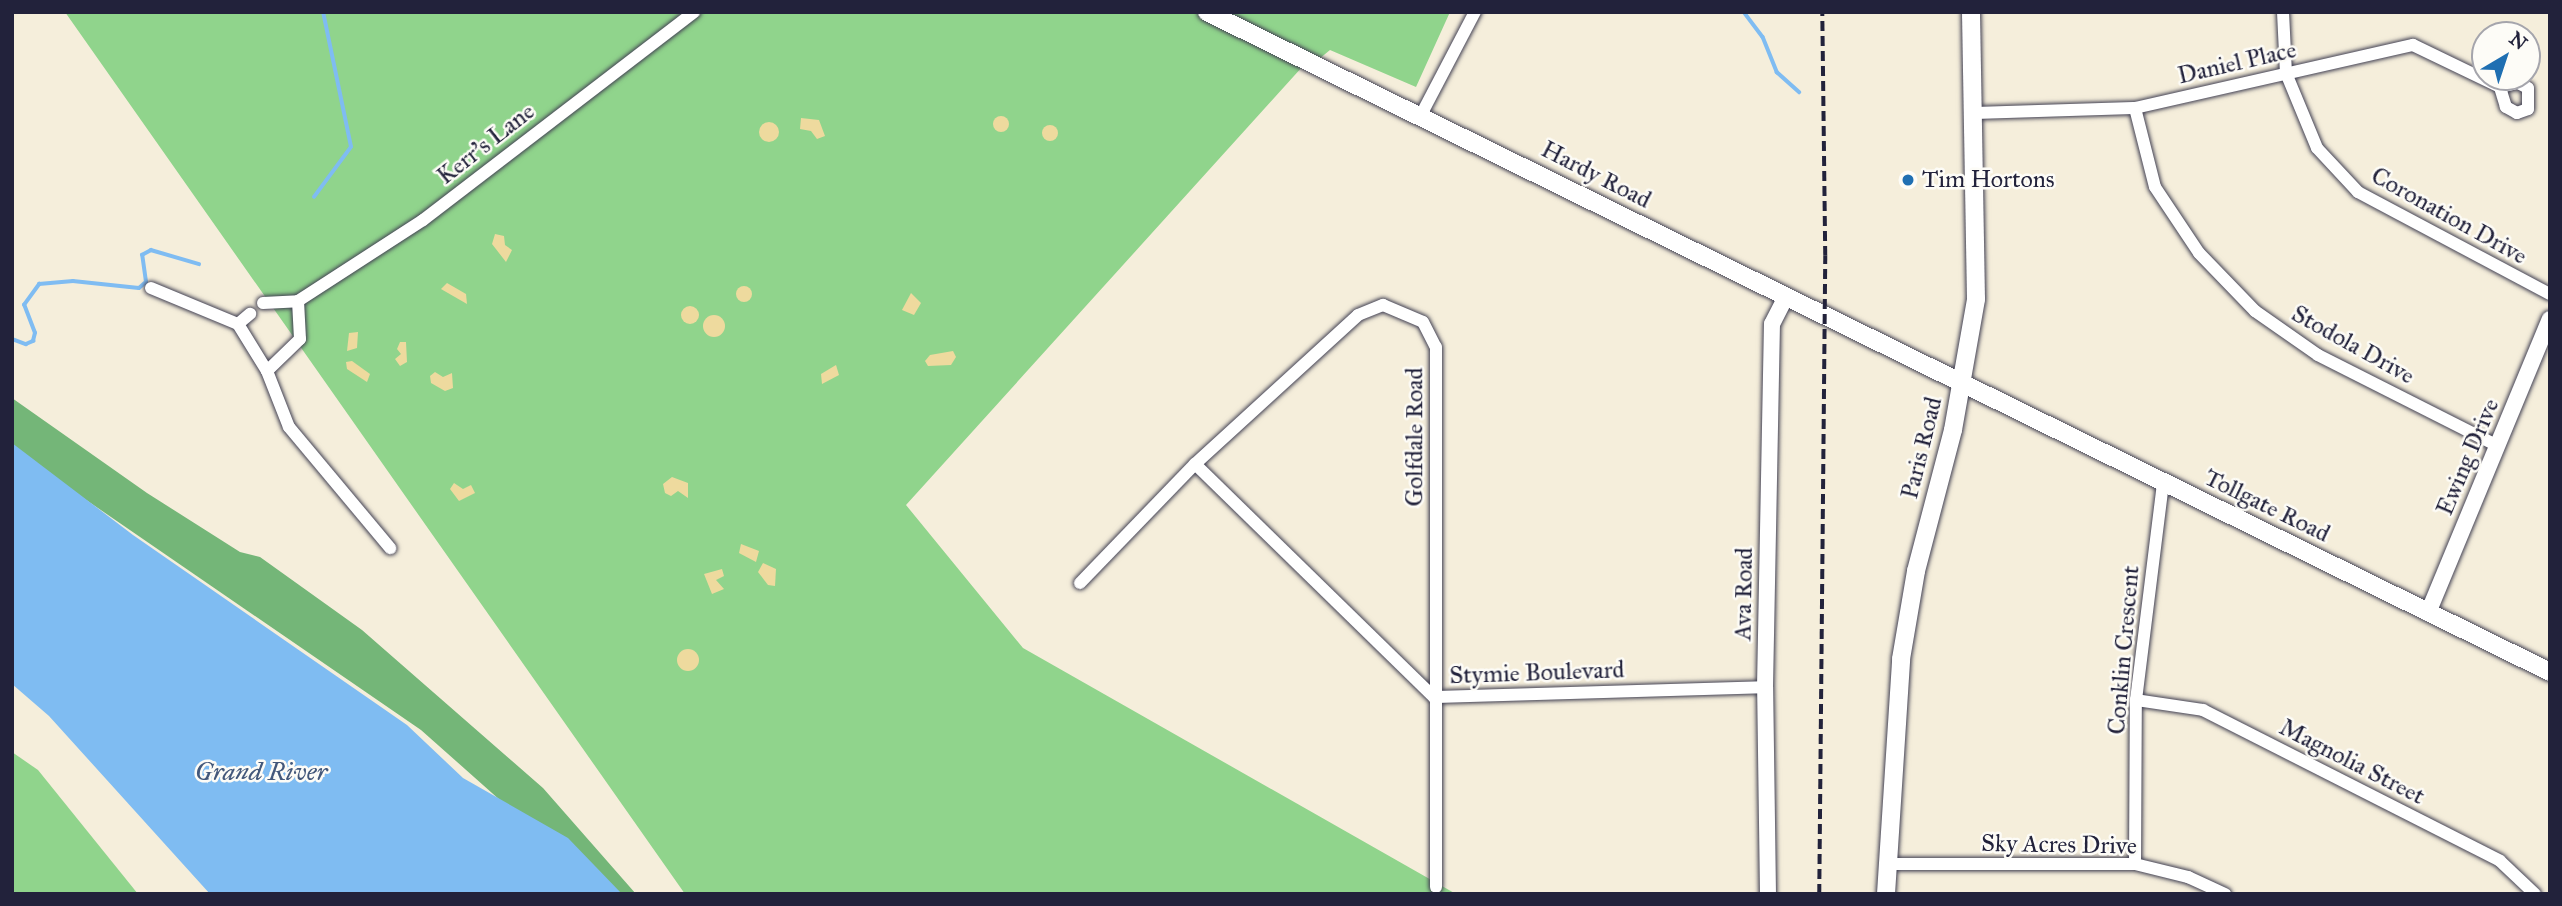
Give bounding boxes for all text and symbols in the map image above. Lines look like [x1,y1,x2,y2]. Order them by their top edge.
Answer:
north arrow [2471,21,2541,91]
text: N [2505,27,2532,55]
street label: Daniel Place [2175,35,2299,91]
street label: Kerr's Lane [432,97,540,191]
street label: Hardy Road [1536,135,1656,215]
street label: Coronation Drive [2366,161,2532,271]
place label: Tim Hortons [1922,166,2055,194]
marker: Tim Hortons [1900,172,1916,188]
street label: Stodola Drive [2287,299,2419,391]
street label: Golfdale Road [1401,367,1429,507]
street label: Paris Road [1895,394,1949,502]
street label: Ewing Drive [2431,394,2505,520]
street label: Tollgate Road [2200,463,2334,549]
street label: Ava Road [1729,547,1759,641]
street label: Conklin Crescent [2102,564,2146,736]
street label: Stymie Boulevard [1449,656,1625,690]
street label: Magnolia Street [2275,713,2429,811]
water label: Grand River [195,756,327,788]
street label: Sky Acres Drive [1981,829,2137,861]

